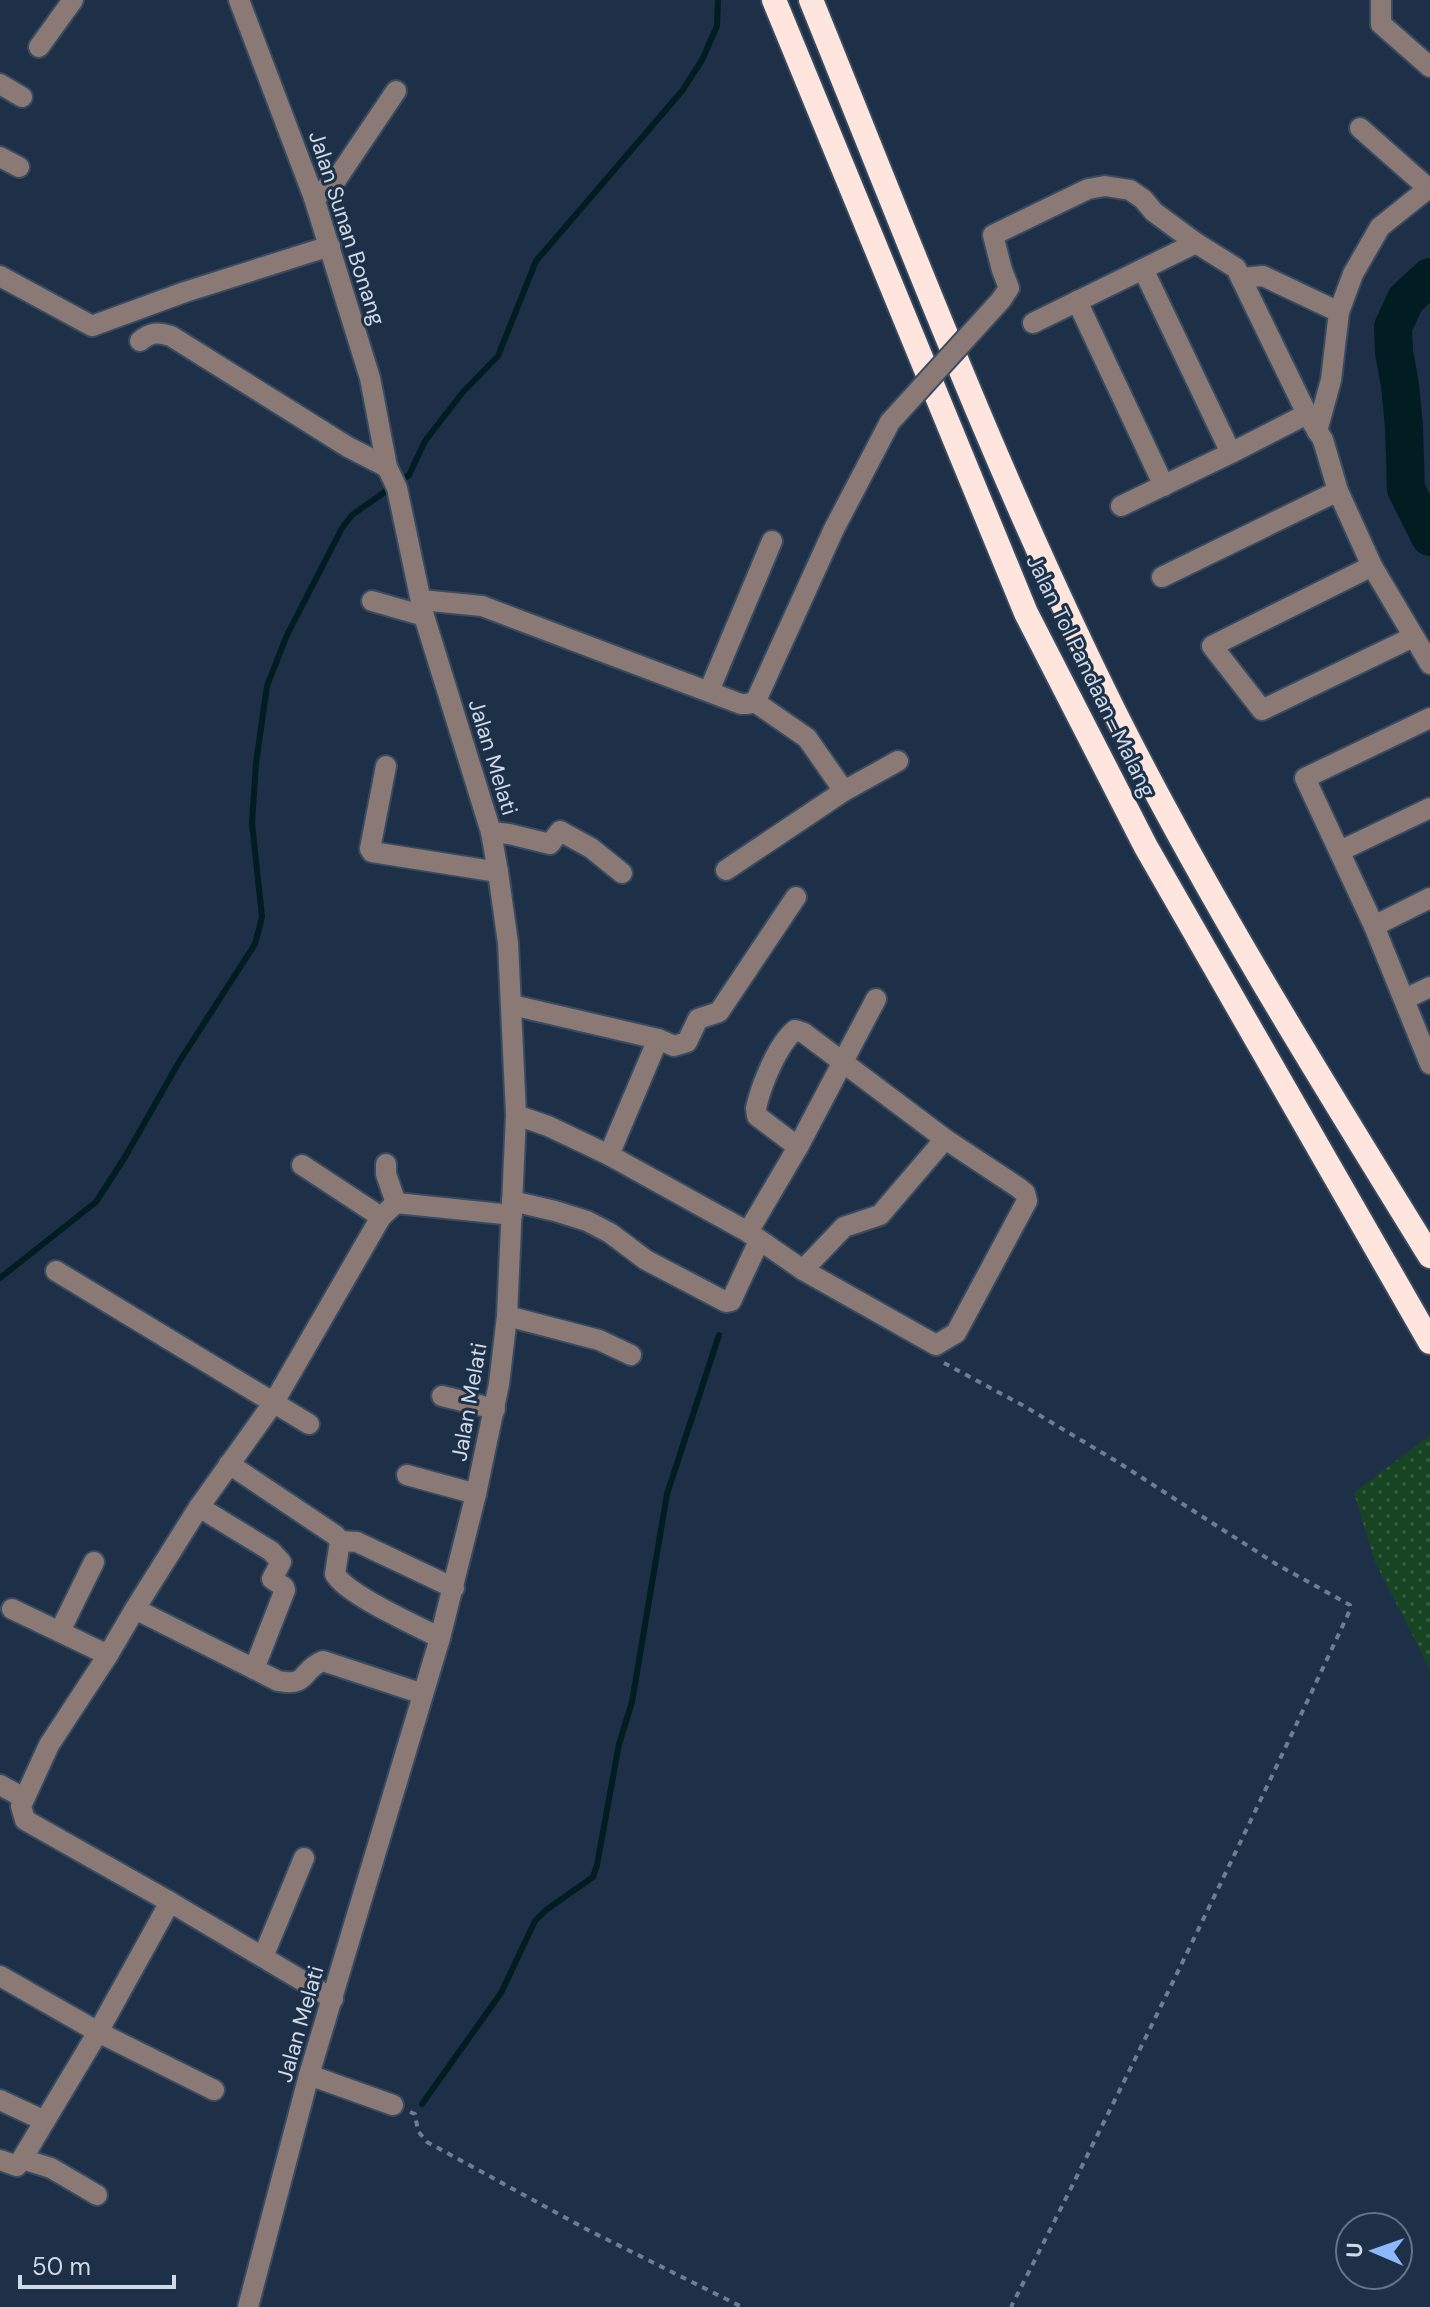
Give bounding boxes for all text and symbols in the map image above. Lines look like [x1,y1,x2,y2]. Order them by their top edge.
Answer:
street label: Jalan Sunan Bonang [302,127,392,329]
street label: Jalan Tol Pandaan–Malang [1020,550,1162,802]
street label: Jalan Melati [462,695,524,819]
street label: Jalan Melati [444,1340,494,1464]
street label: Jalan Melati [270,1962,330,2086]
north arrow [1334,2211,1414,2291]
scale bar [20,2239,174,2289]
text: U [1340,2242,1369,2258]
text: 50 m [32,2251,91,2282]

